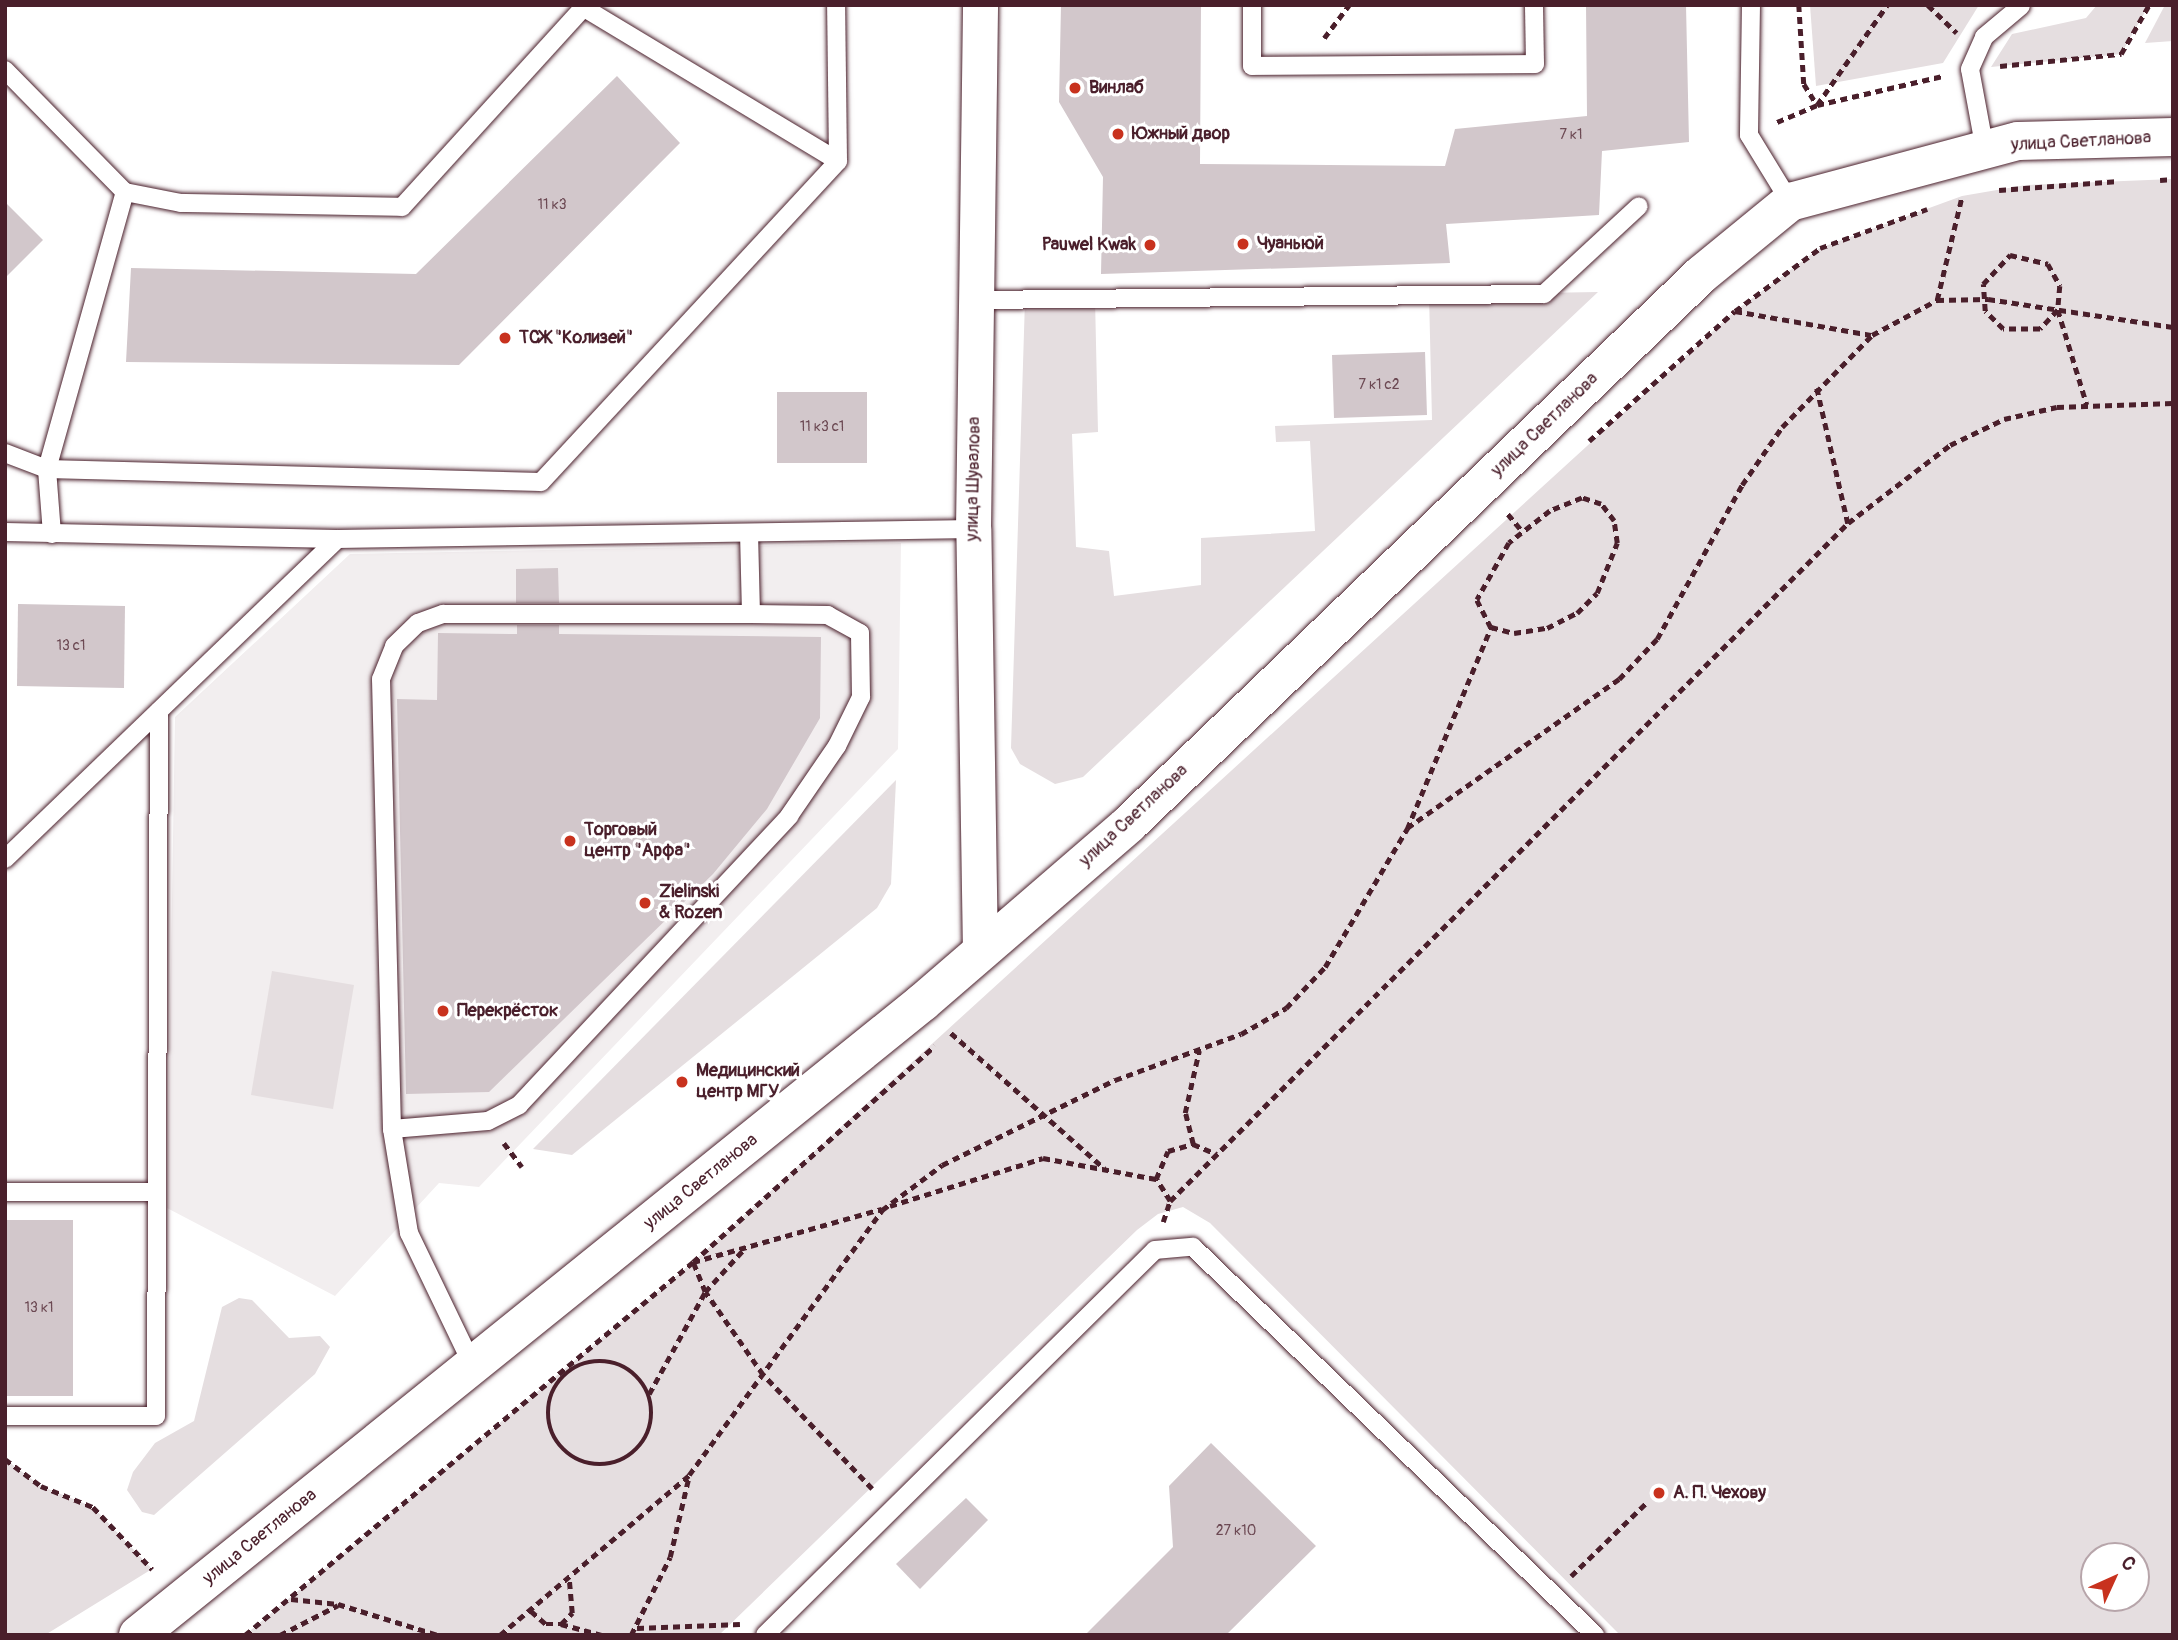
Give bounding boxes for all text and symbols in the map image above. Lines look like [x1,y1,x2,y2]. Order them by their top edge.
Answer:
place label: Винлаб [1089,77,1144,99]
marker: Винлаб [1067,80,1083,96]
place label: Южный двор [1132,123,1230,145]
marker: Южный двор [1110,126,1126,142]
house number: 7 к1 [1559,127,1583,143]
street label: улица Светланова [2010,128,2152,156]
house number: 11 к3 [537,197,567,213]
place label: Чуаньюй [1257,233,1324,255]
place label: Pauwel Kwak [1042,234,1136,256]
marker: Чуаньюй [1235,236,1251,252]
marker: Pauwel Kwak [1142,237,1158,253]
place label: ТСЖ "Колизей" [519,327,633,349]
marker: ТСЖ "Колизей" [497,330,513,346]
street label: улица Светланова [1487,369,1603,481]
house number: 7 к1 с2 [1358,377,1400,393]
street label: улица Шувалова [962,416,986,542]
house number: 11 к3 с1 [800,419,844,435]
house number: 13 с1 [57,638,85,654]
street label: улица Светланова [1075,760,1193,872]
place label: Торговый центр "Арфа" [584,820,690,862]
marker: Торговый центр "Арфа" [562,833,578,849]
place label: Zielinski & Rozen [659,882,722,924]
marker: Zielinski & Rozen [637,895,653,911]
place label: Перекрёсток [457,1000,558,1022]
marker: Перекрёсток [435,1003,451,1019]
place label: Медицинский центр МГУ [696,1061,800,1104]
marker: Медицинский центр МГУ [674,1074,690,1090]
street label: улица Светланова [640,1129,762,1235]
house number: 13 к1 [24,1300,54,1316]
place label: А. П. Чехову [1673,1482,1766,1504]
street label: улица Светланова [199,1484,321,1590]
marker: А. П. Чехову [1651,1485,1667,1501]
house number: 27 к10 [1216,1523,1256,1539]
north arrow [2080,1542,2150,1612]
text: С [2116,1551,2141,1576]

